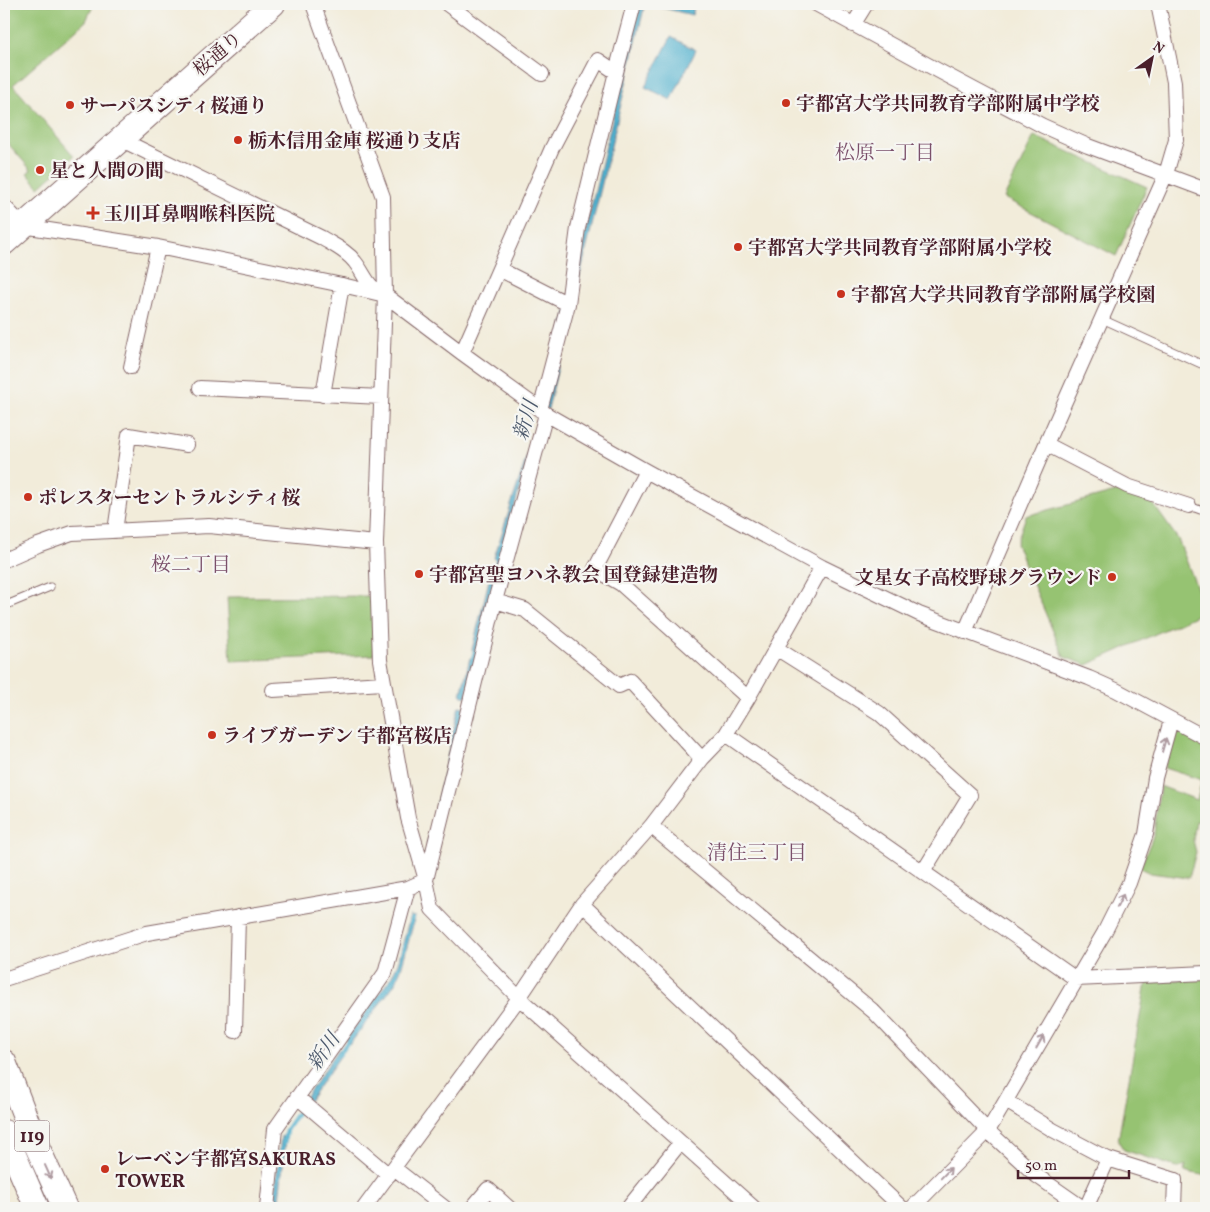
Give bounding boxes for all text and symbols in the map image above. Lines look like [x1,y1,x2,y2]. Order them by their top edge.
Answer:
street label: 桜通り [188,26,248,83]
north arrow [1128,32,1178,82]
text: N [1149,38,1168,59]
place label: 宇都宮大学共同教育学部附属中学校 [796,92,1100,118]
place label: サーパスシティ桜通り [80,94,268,120]
marker: 宇都宮大学共同教育学部附属中学校 [780,97,792,109]
marker: サーパスシティ桜通り [64,99,76,111]
place label: 栃木信用金庫 桜通り支店 [248,129,461,155]
marker: 栃木信用金庫 桜通り支店 [232,134,244,146]
district label: 松原一丁目 [835,140,935,168]
place label: 星と人間の間 [50,159,164,185]
marker: 星と人間の間 [34,164,46,176]
place label: 玉川耳鼻咽喉科医院 [104,202,275,228]
marker: 玉川耳鼻咽喉科医院 [86,206,100,220]
place label: 宇都宮大学共同教育学部附属小学校 [748,236,1052,262]
marker: 宇都宮大学共同教育学部附属小学校 [732,241,744,253]
place label: 宇都宮大学共同教育学部附属学校園 [851,283,1155,309]
marker: 宇都宮大学共同教育学部附属学校園 [835,288,847,300]
water label: 新川 [508,395,547,444]
place label: ポレスターセントラルシティ桜 [38,486,301,512]
marker: ポレスターセントラルシティ桜 [22,491,34,503]
district label: 桜二丁目 [151,552,231,580]
place label: 宇都宮聖ヨハネ教会 国登録建造物 [429,563,718,589]
place label: 文星女子高校野球グラウンド [855,566,1102,592]
marker: 宇都宮聖ヨハネ教会 国登録建造物 [413,568,425,580]
marker: 文星女子高校野球グラウンド [1106,571,1118,583]
place label: ライブガーデン 宇都宮桜店 [222,724,452,750]
marker: ライブガーデン 宇都宮桜店 [206,729,218,741]
one-way arrow [1160,738,1170,754]
district label: 清住三丁目 [707,840,807,868]
one-way arrow [1116,894,1125,909]
water label: 新川 [302,1026,349,1077]
one-way arrow [1035,1035,1045,1050]
road number: 119 [15,1120,50,1152]
place label: レーベン宇都宮SAKURAS TOWER [115,1147,336,1195]
scale bar [1018,1147,1129,1179]
text: 50 m [1025,1156,1057,1177]
marker: レーベン宇都宮SAKURAS TOWER [99,1163,111,1175]
one-way arrow [44,1164,54,1179]
one-way arrow [940,1167,952,1180]

